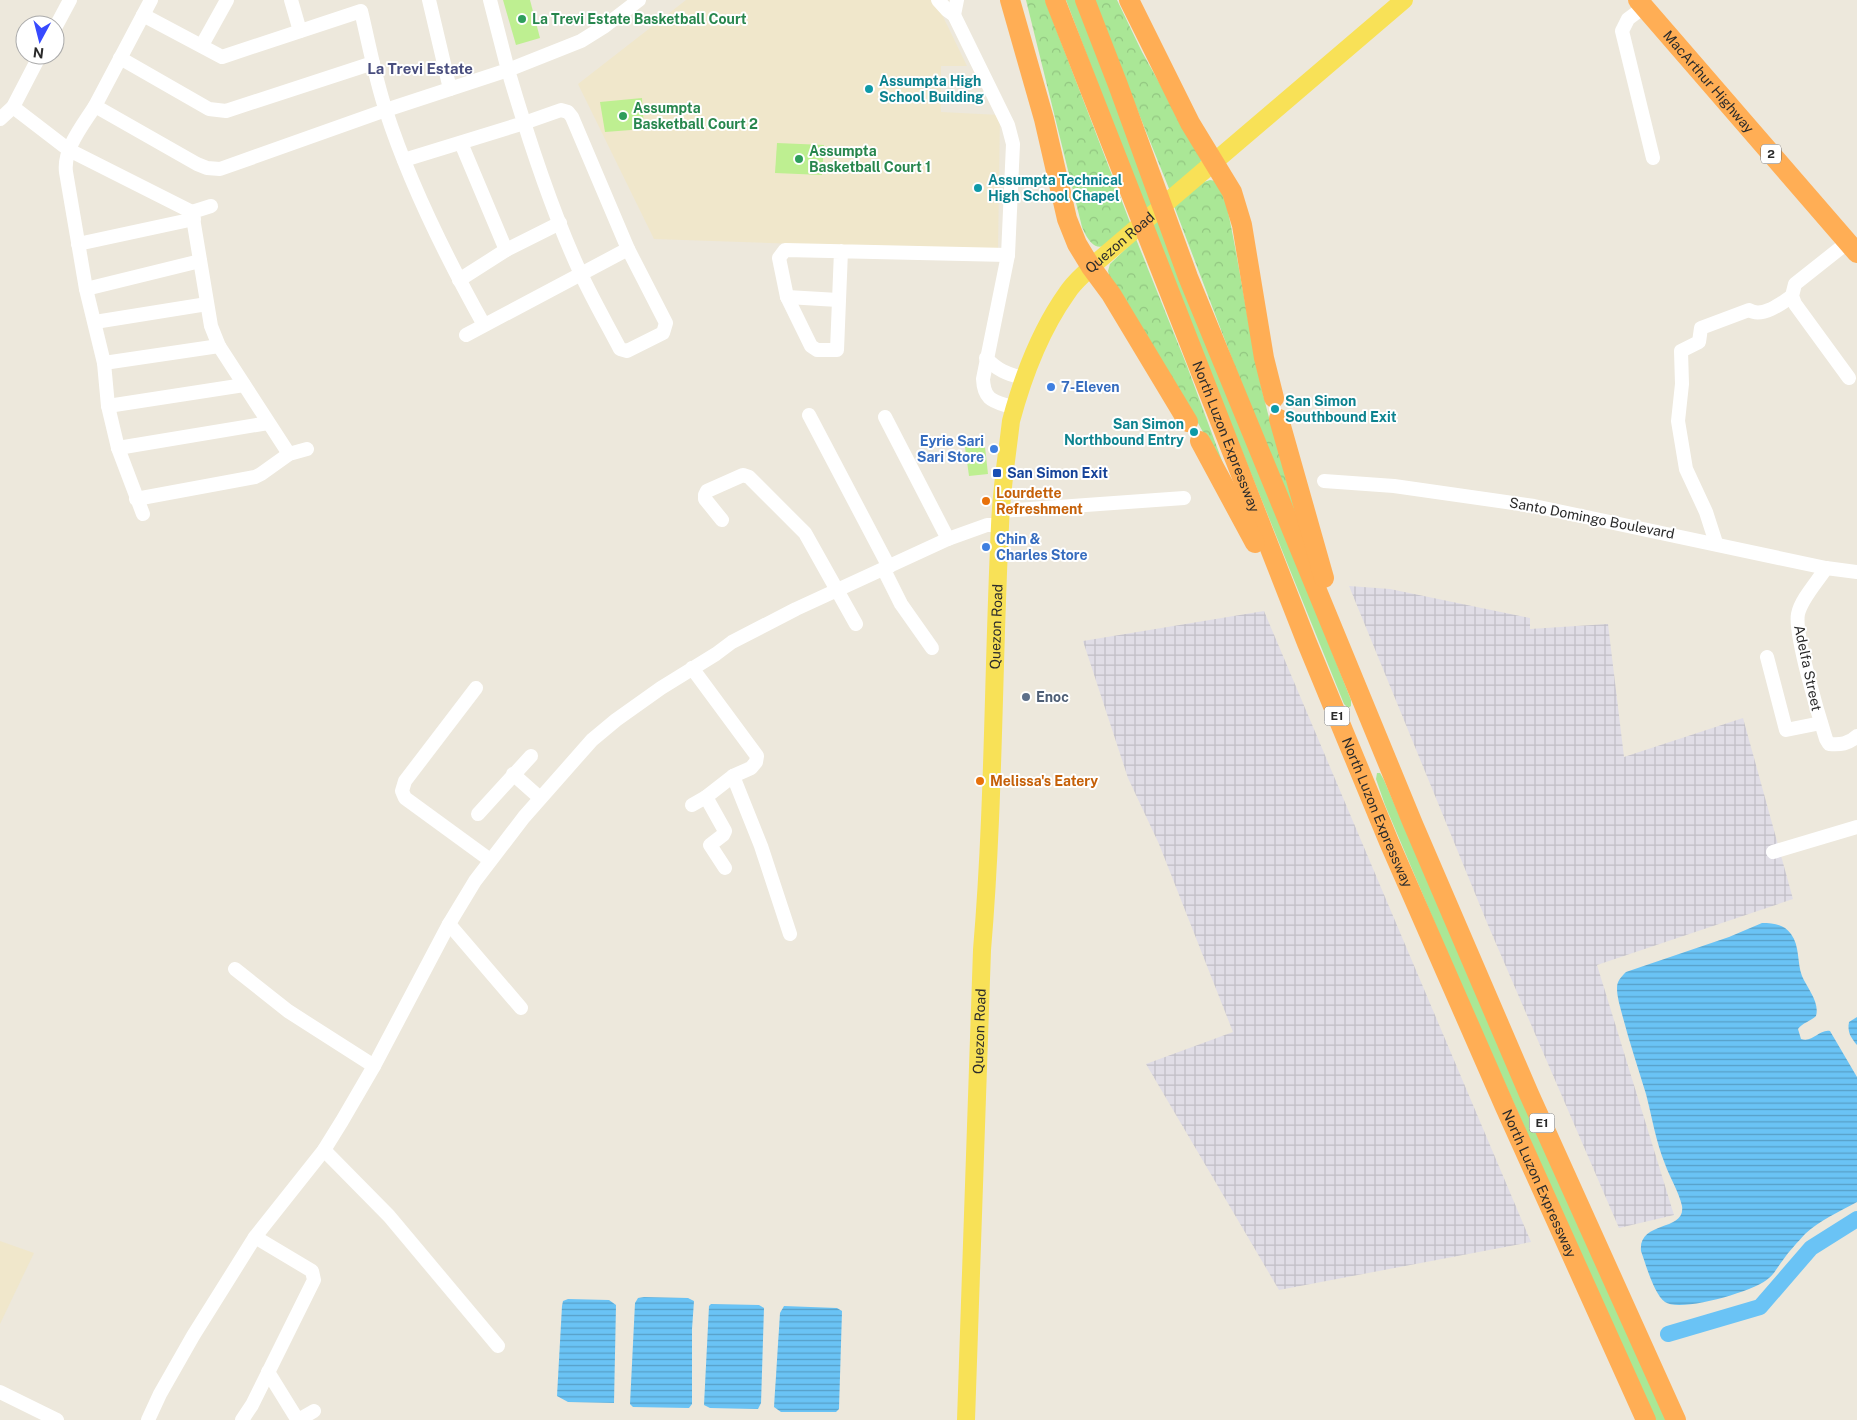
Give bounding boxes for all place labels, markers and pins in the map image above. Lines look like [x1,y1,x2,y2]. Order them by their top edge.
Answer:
place label: La Trevi Estate Basketball Court [532,11,747,27]
marker: La Trevi Estate Basketball Court [516,13,528,25]
place label: Assumpta High School Building [879,73,984,105]
marker: Assumpta High School Building [863,83,875,95]
place label: Assumpta Basketball Court 2 [633,100,758,132]
marker: Assumpta Basketball Court 2 [617,110,629,122]
place label: Assumpta Basketball Court 1 [809,143,931,175]
marker: Assumpta Basketball Court 1 [793,153,805,165]
place label: Assumpta Technical High School Chapel [988,172,1123,204]
marker: Assumpta Technical High School Chapel [972,182,984,194]
place label: 7-Eleven [1061,379,1120,395]
marker: 7-Eleven [1045,381,1057,393]
place label: San Simon Southbound Exit [1285,393,1397,425]
marker: San Simon Southbound Exit [1269,403,1281,415]
place label: San Simon Northbound Entry [1064,416,1184,448]
marker: San Simon Northbound Entry [1188,426,1200,438]
place label: Eyrie Sari Sari Store [917,433,984,465]
marker: Eyrie Sari Sari Store [988,443,1000,455]
place label: San Simon Exit [1007,465,1108,481]
marker: San Simon Exit [991,467,1003,479]
place label: Lourdette Refreshment [996,485,1083,517]
marker: Lourdette Refreshment [980,495,992,507]
place label: Chin & Charles Store [996,531,1088,563]
marker: Chin & Charles Store [980,541,992,553]
place label: Enoc [1036,689,1069,705]
marker: Enoc [1020,691,1032,703]
place label: Melissa's Eatery [990,773,1098,789]
marker: Melissa's Eatery [974,775,986,787]

